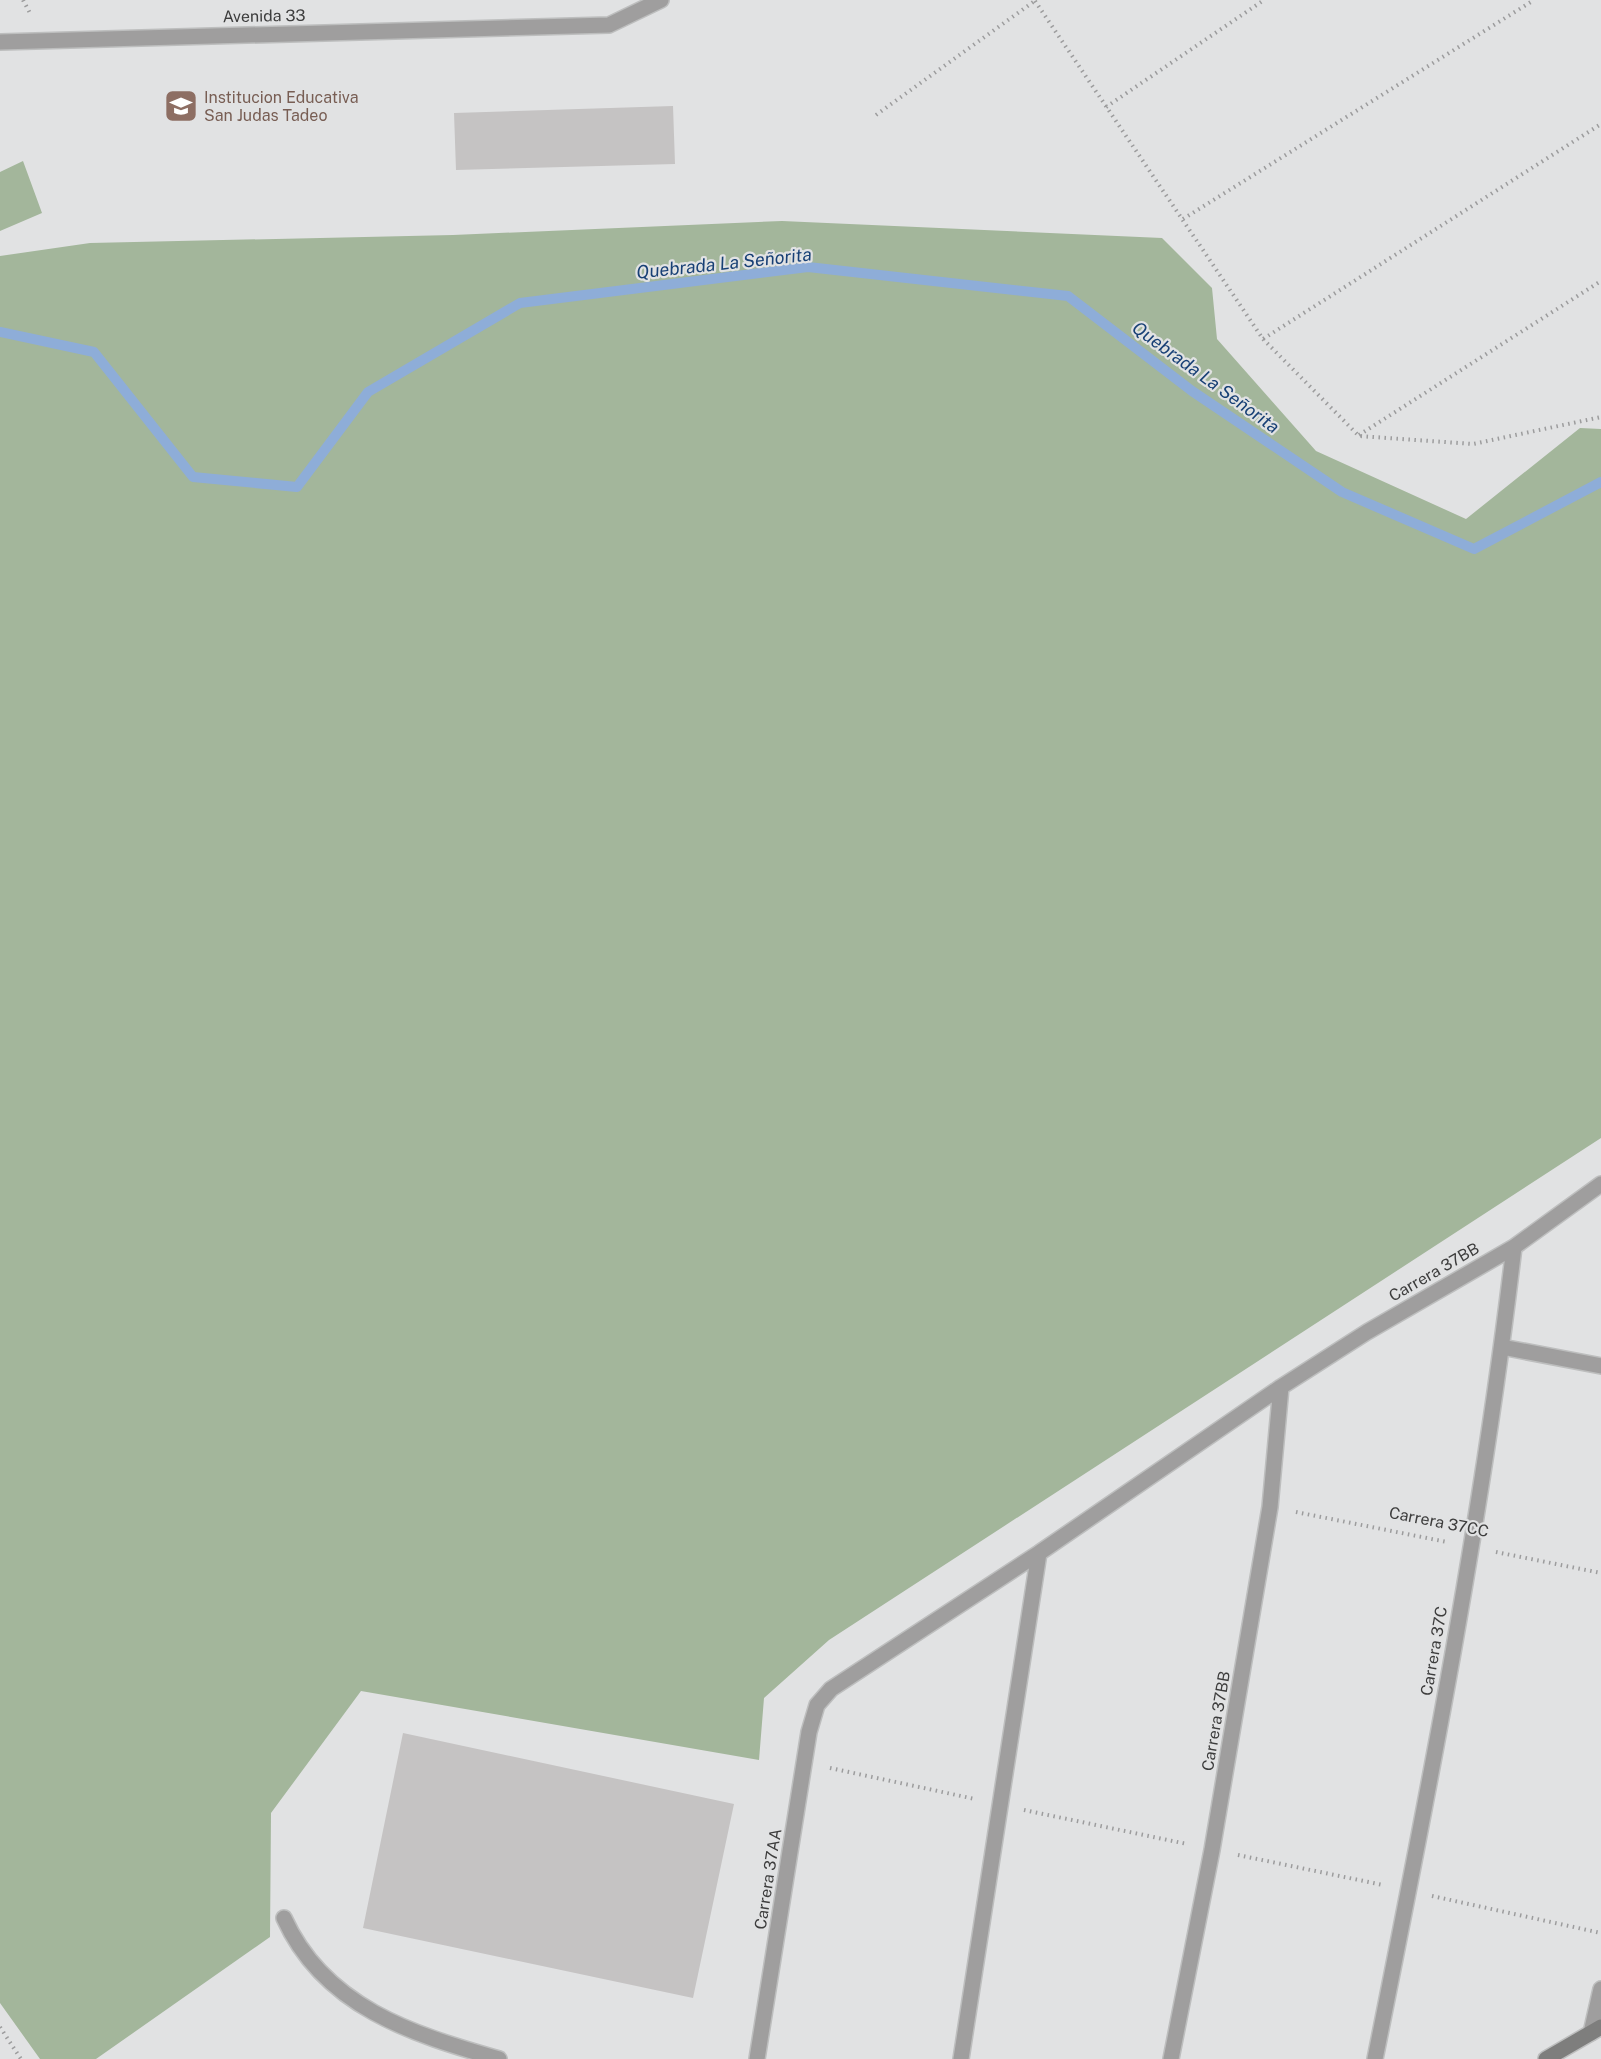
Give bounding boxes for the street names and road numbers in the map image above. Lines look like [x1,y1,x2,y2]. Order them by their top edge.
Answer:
street label: Avenida 33 [222,6,306,26]
street label: Carrera 37BB [1386,1239,1482,1305]
street label: Carrera 37CC [1387,1503,1491,1541]
street label: Carrera 37C [1417,1605,1451,1697]
street label: Carrera 37BB [1198,1670,1234,1772]
street label: Carrera 37AA [751,1827,785,1931]

